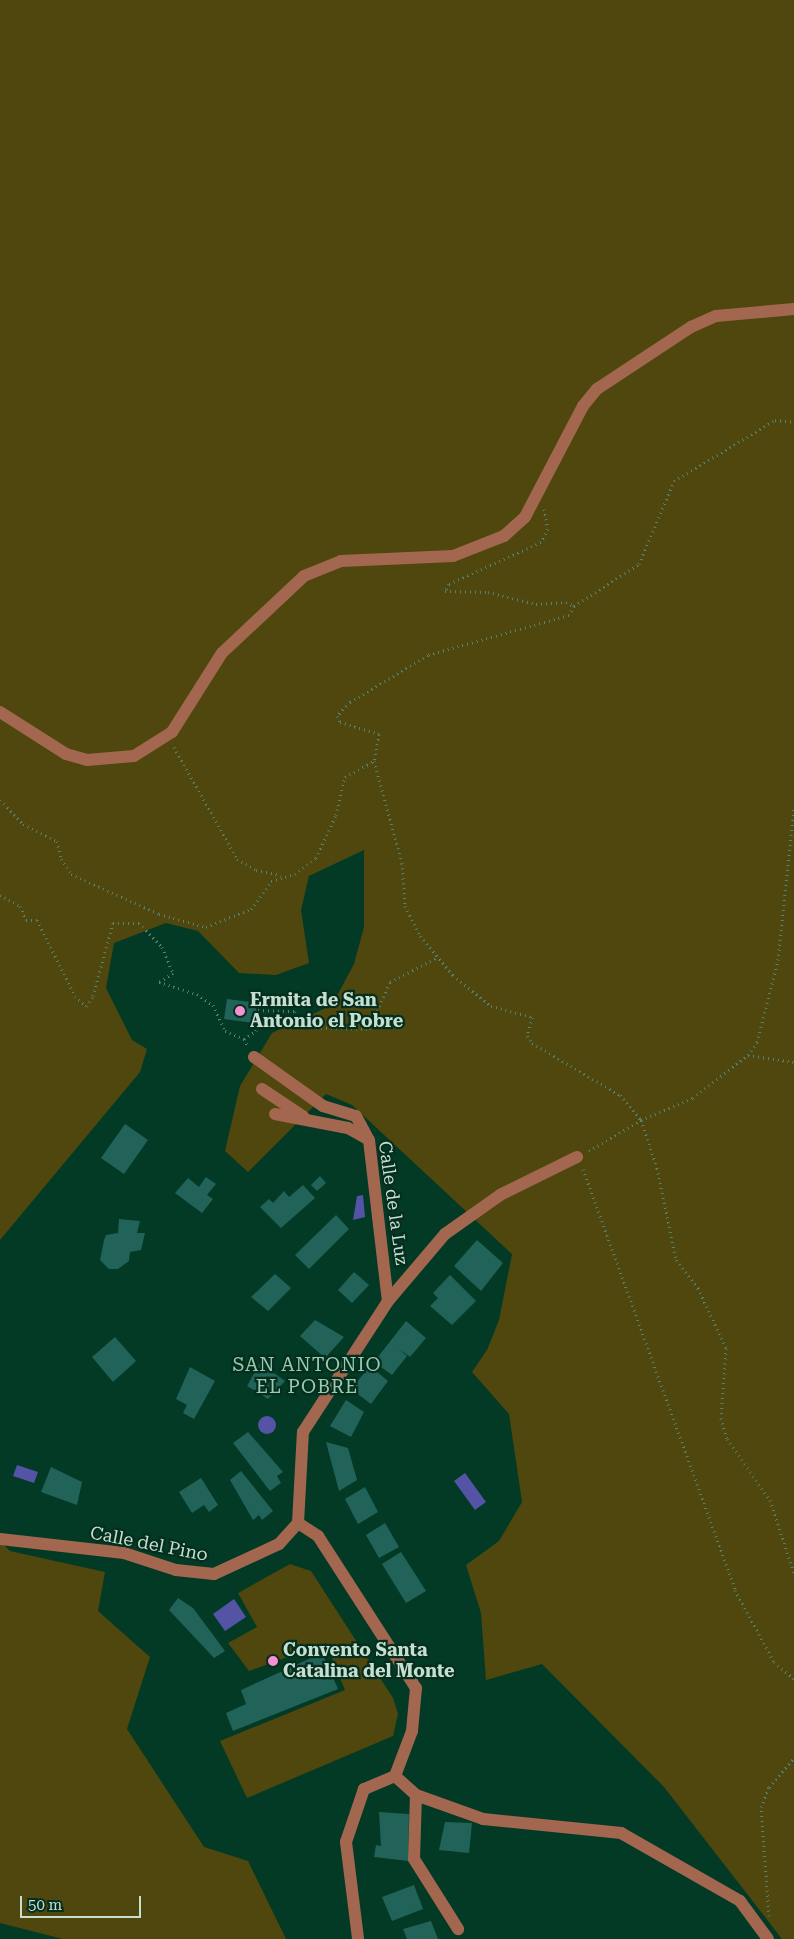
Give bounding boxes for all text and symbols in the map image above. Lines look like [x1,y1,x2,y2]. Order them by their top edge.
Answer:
place label: Ermita de San Antonio el Pobre [250,990,403,1032]
marker: Ermita de San Antonio el Pobre [234,1005,246,1017]
street label: Calle de la Luz [374,1140,412,1266]
district label: SAN ANTONIO EL POBRE [231,1354,383,1398]
street label: Calle del Pino [88,1522,210,1566]
place label: Convento Santa Catalina del Monte [283,1640,455,1682]
marker: Convento Santa Catalina del Monte [267,1655,279,1667]
scale bar [22,1886,144,1918]
text: 50 m [28,1896,62,1914]

